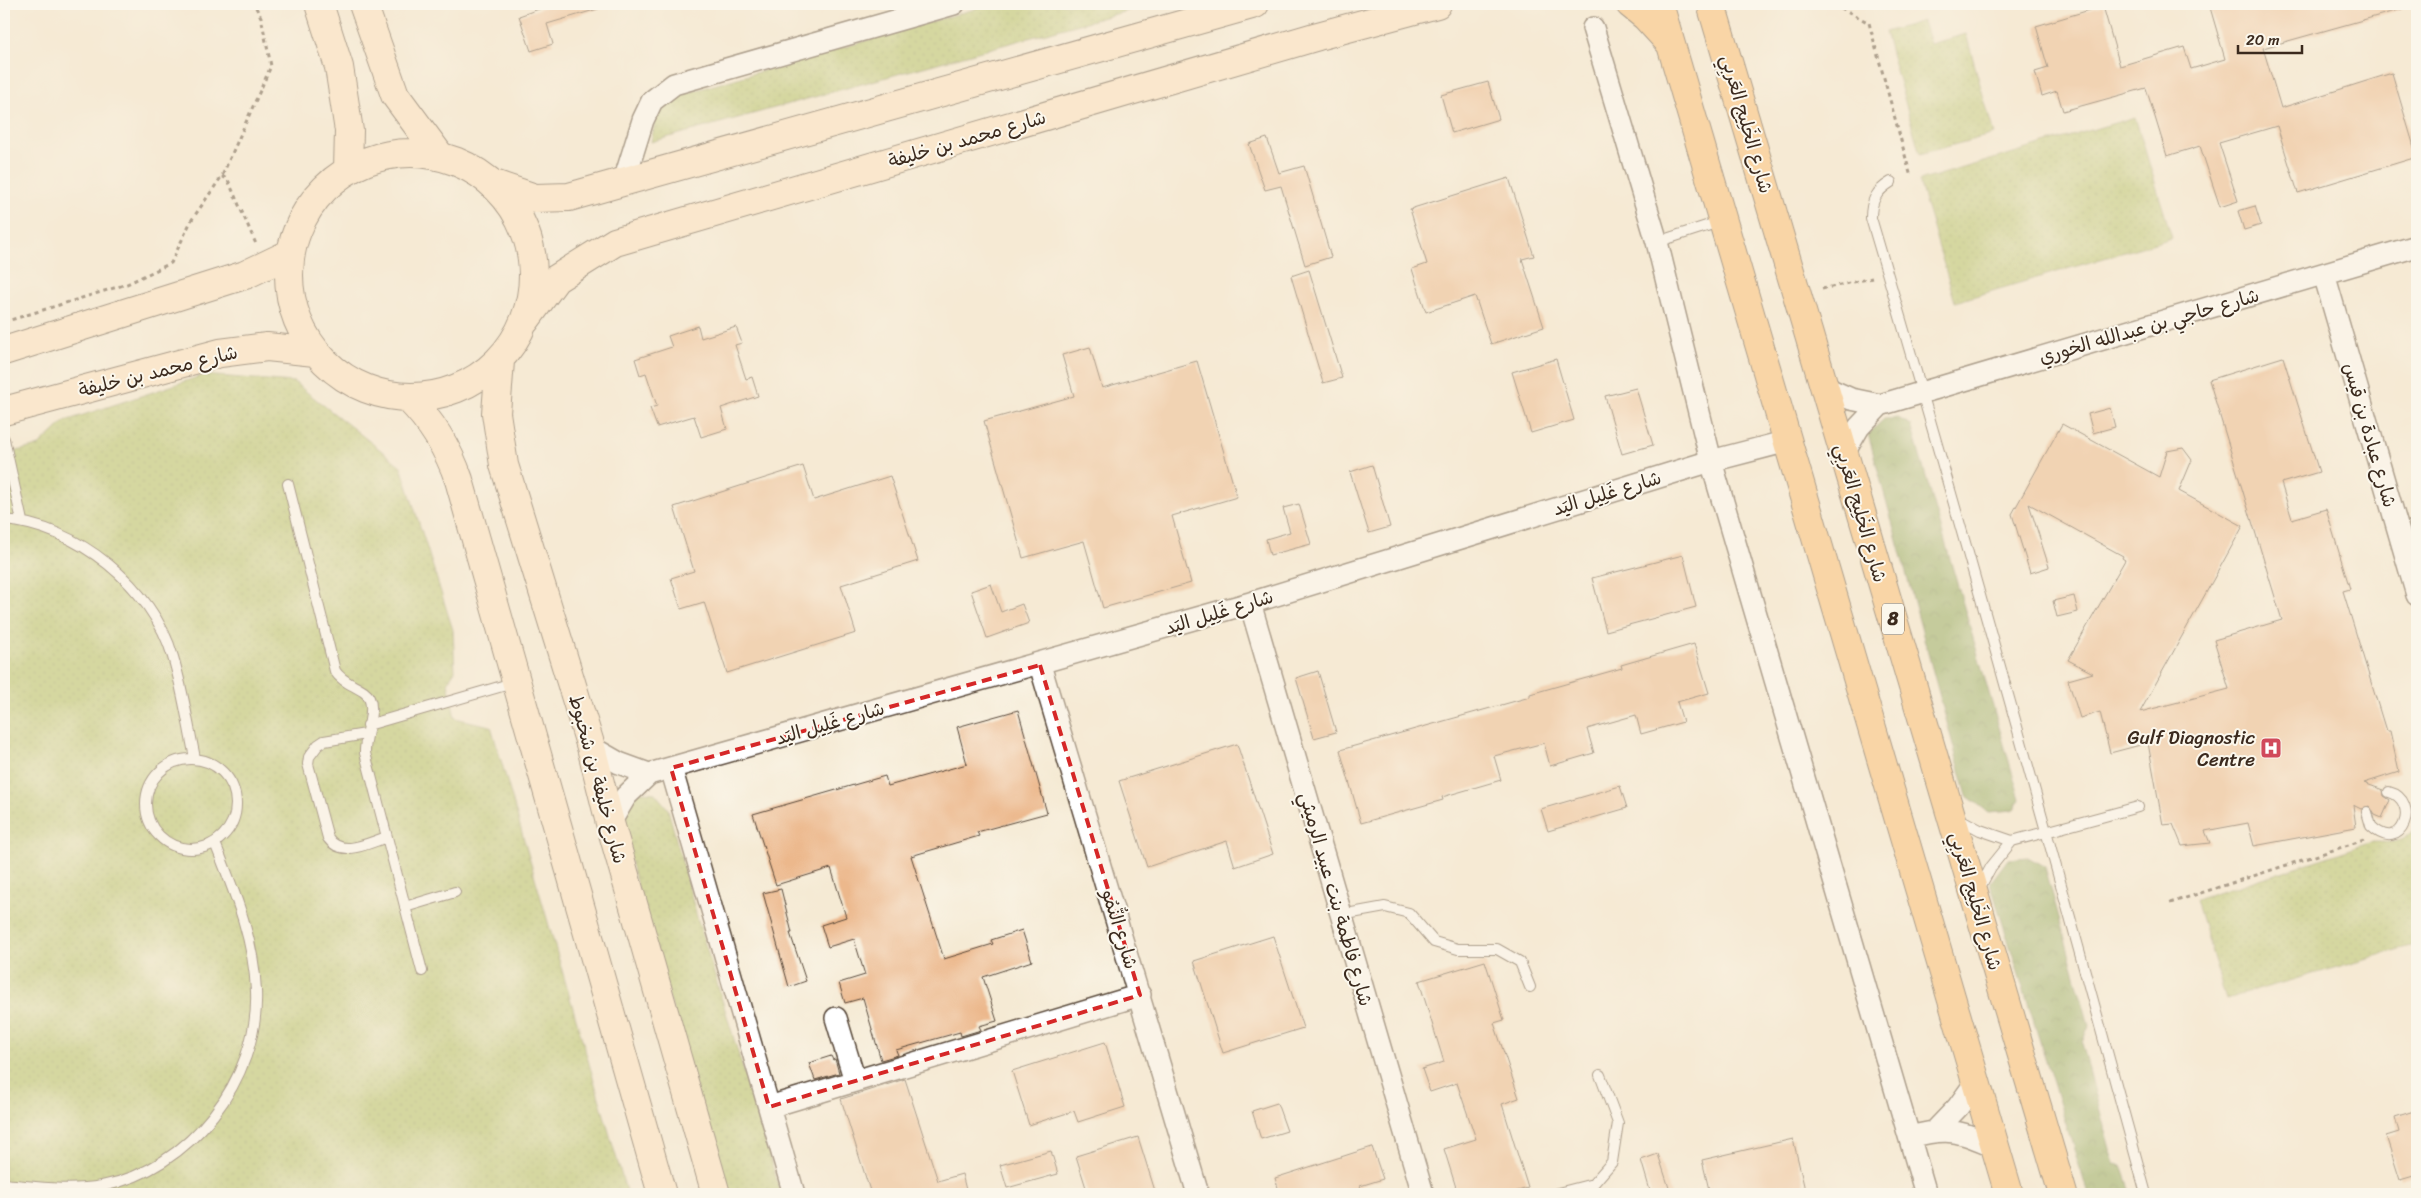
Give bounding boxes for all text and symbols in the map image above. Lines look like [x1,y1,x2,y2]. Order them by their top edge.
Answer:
scale bar [2238,22,2302,54]
text: 20 m [2246,27,2280,53]
street label: شارع الخَلِيج العَربِي [1711,51,1783,197]
street label: شارع محمد بن خليفة [884,101,1050,177]
street label: شارع حاجي بن عبدالله الخوري [2035,279,2263,373]
street label: شارع محمد بن خليفة [75,335,241,407]
street label: شارع عبادة بن قيس [2334,359,2406,511]
street label: شارع الخَلِيج العَربِي [1825,440,1897,586]
street label: شارع غَلِيل اليَد [1549,461,1665,525]
street label: شارع غَلِيل اليَد [1161,580,1277,644]
road number: 8 [1882,604,1904,634]
street label: شارع خليفة بن شخبوط [560,691,636,867]
street label: شارع غَلِيل اليَد [772,692,888,754]
place label: Gulf Diagnostic Centre [2128,721,2256,776]
hospital icon: Gulf Diagnostic Centre [2259,736,2283,760]
street label: شارع فاطمة بنت عبيد الرميثي [1290,788,1382,1010]
street label: شارع الخَلِيج العَربِي [1940,828,2012,974]
street label: شارع النُّمُو [1092,884,1148,973]

